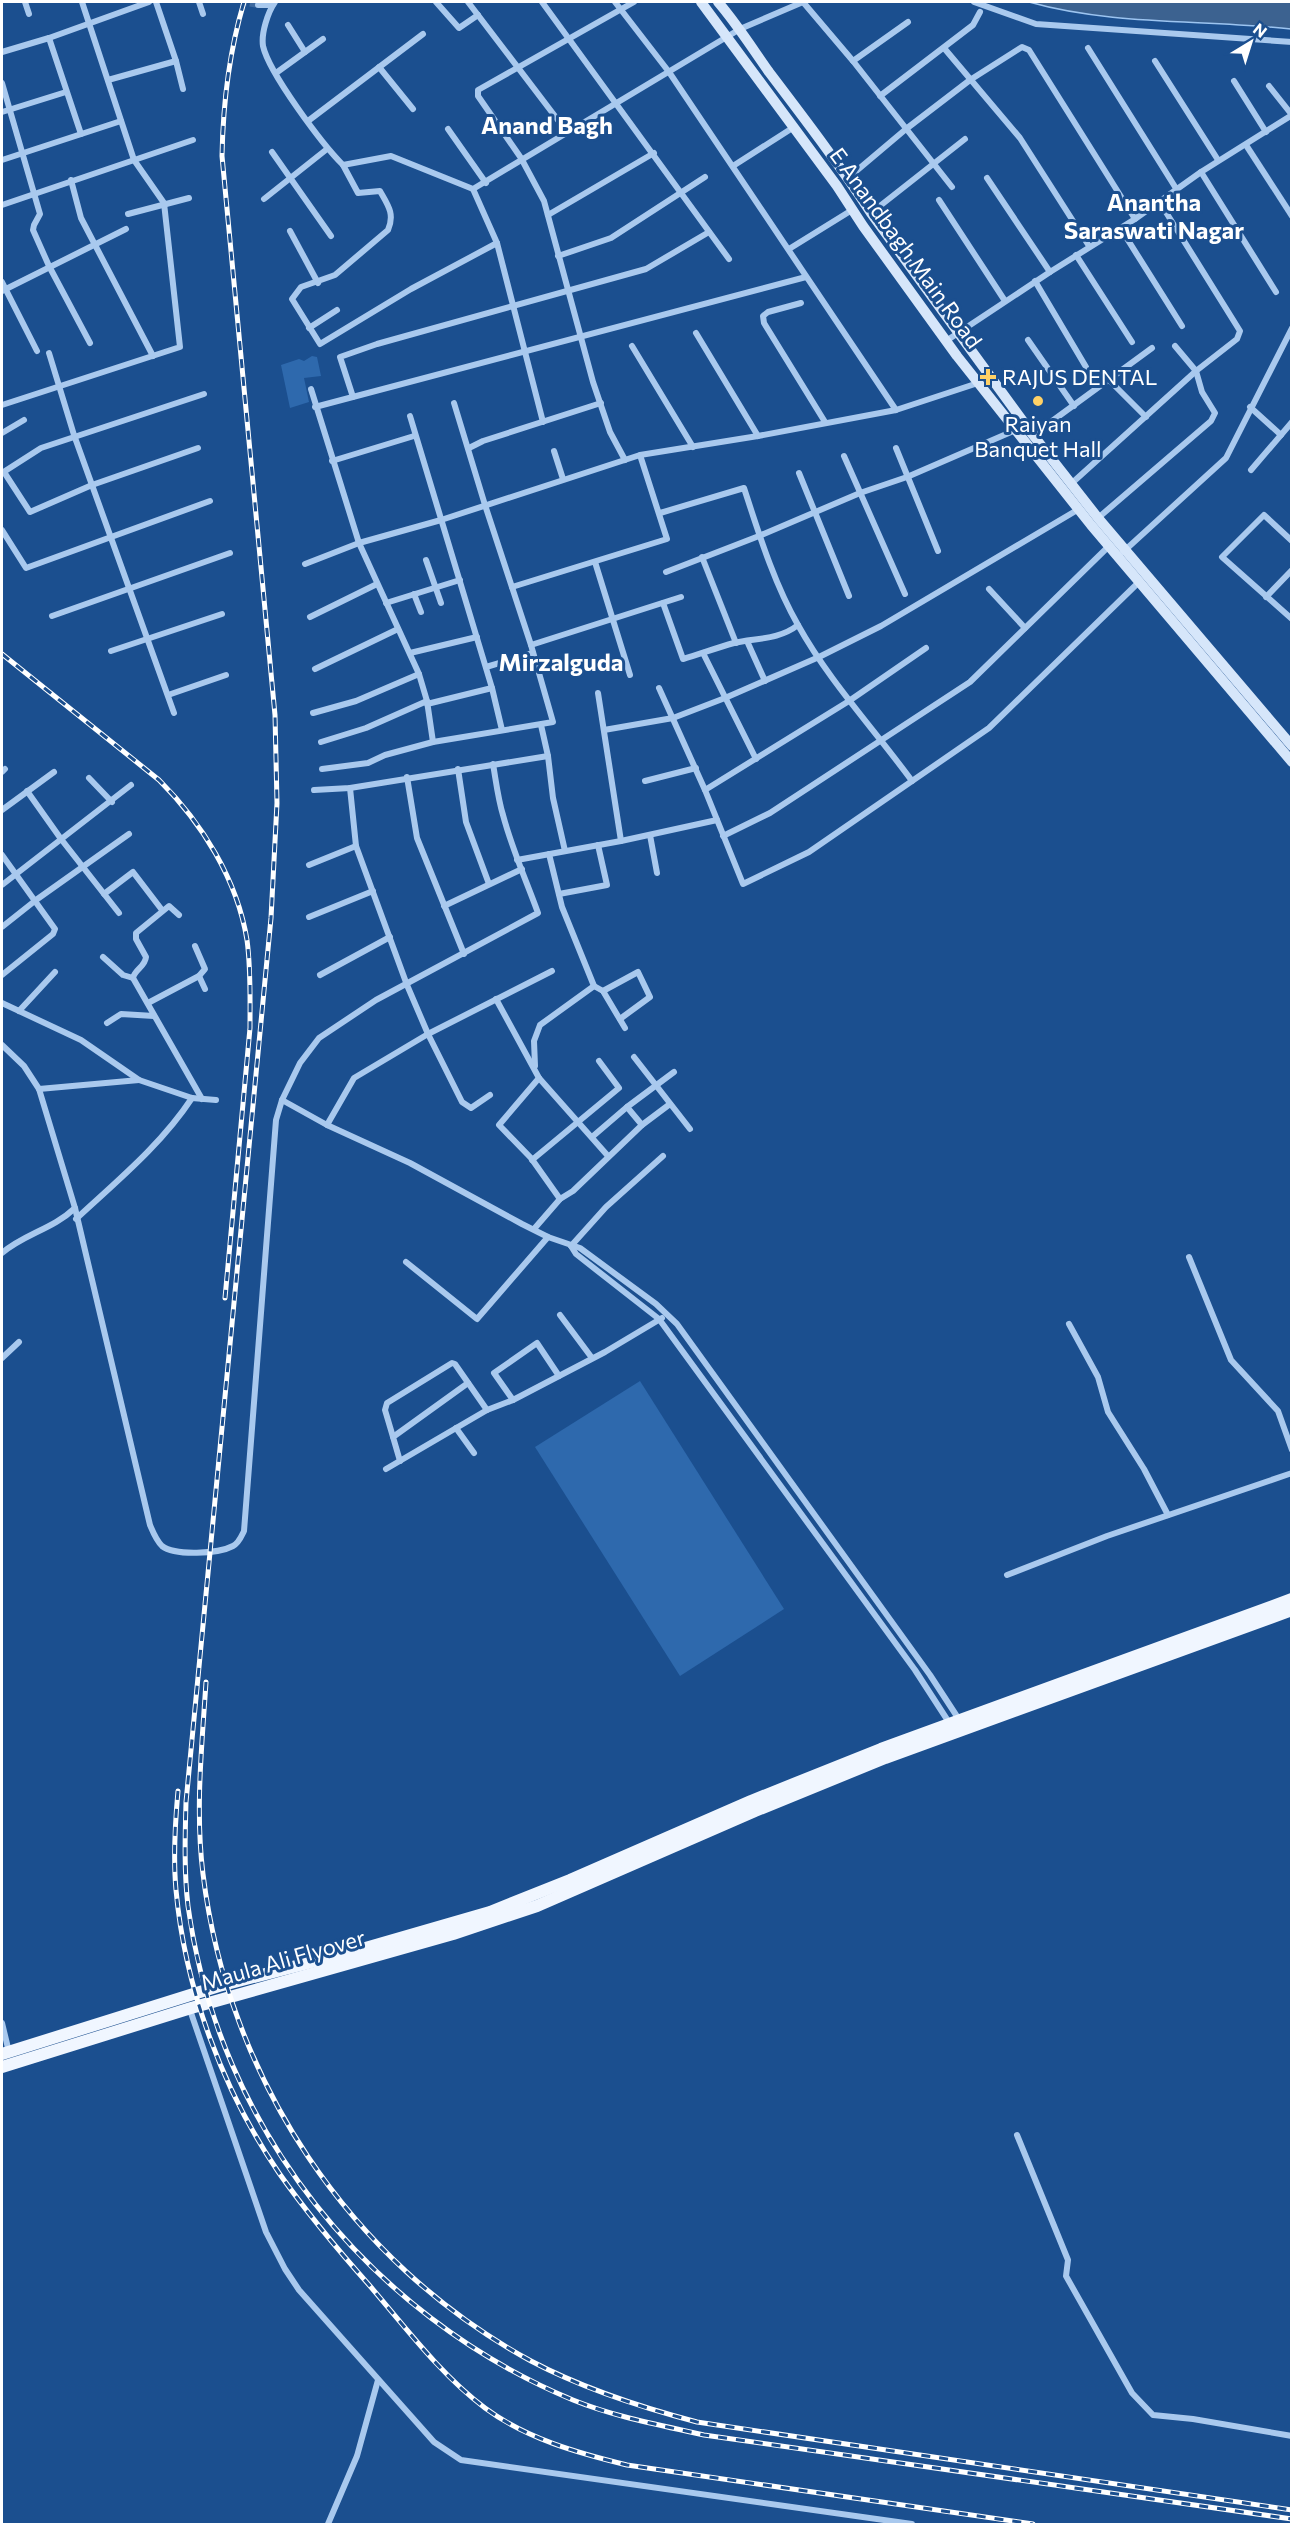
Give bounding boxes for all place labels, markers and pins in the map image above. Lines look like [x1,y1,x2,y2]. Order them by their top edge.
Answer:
place label: RAJUS DENTAL [1002,363,1157,390]
marker: RAJUS DENTAL [979,368,997,386]
marker: Raiyan Banquet Hall [1031,394,1045,408]
place label: Raiyan Banquet Hall [974,410,1102,462]

